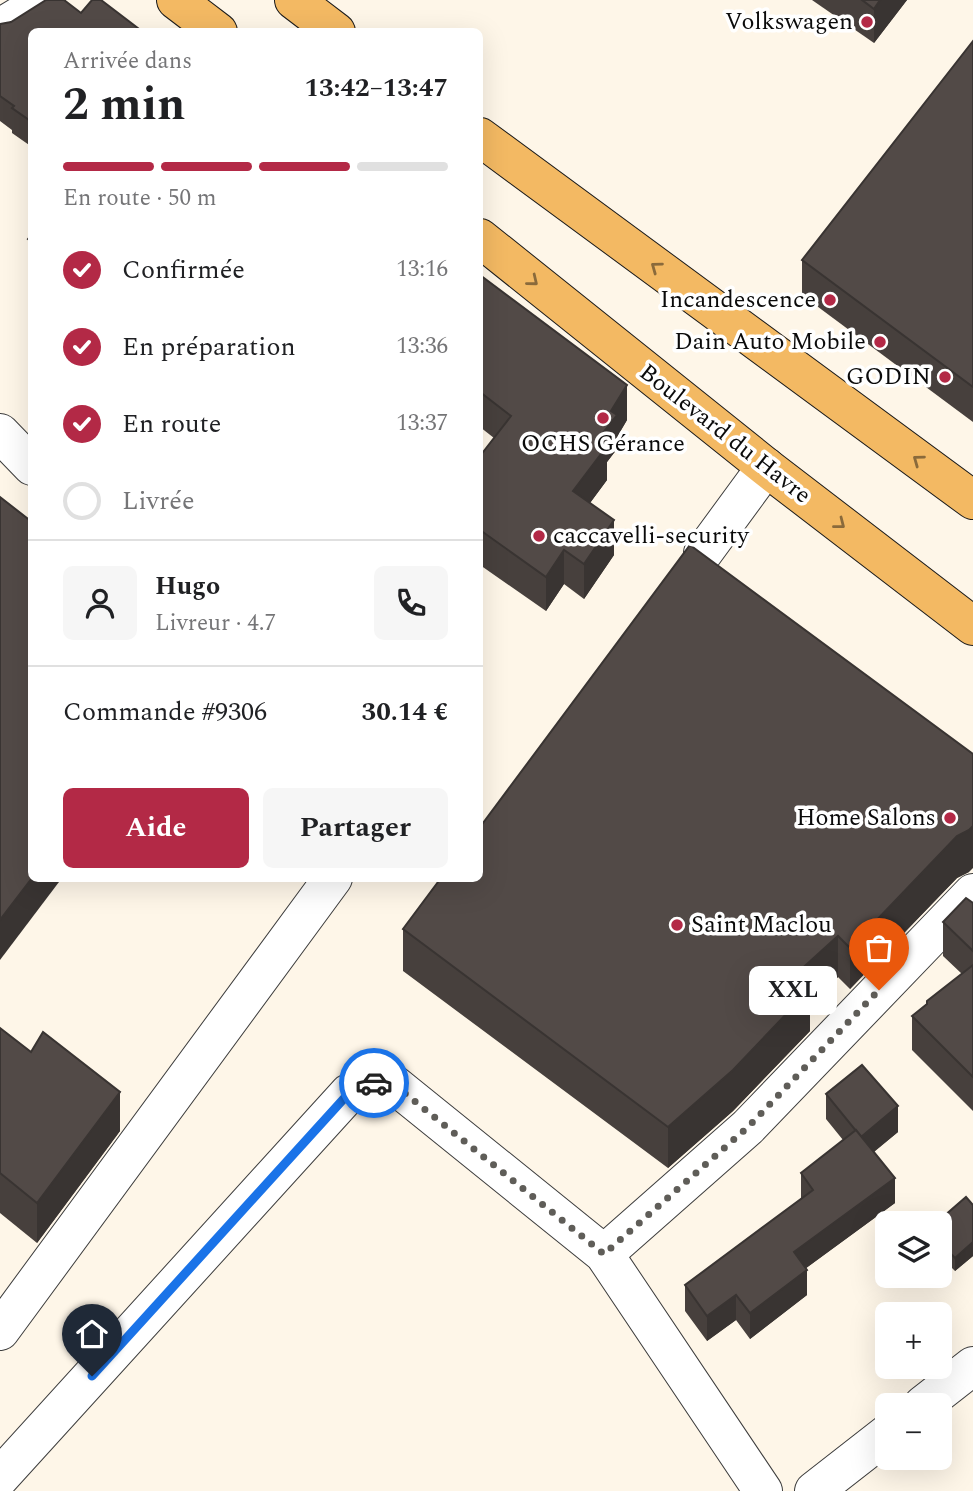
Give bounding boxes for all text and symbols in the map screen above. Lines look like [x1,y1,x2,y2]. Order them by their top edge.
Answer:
place label: Volkswagen [725,4,853,40]
marker: Volkswagen [859,14,875,30]
text: Arrivée dans [63,44,192,79]
text: 13:42–13:47 [304,68,448,108]
text: 2 min [63,70,185,140]
text: En route · 50 m [63,181,217,216]
text: Confirmée [122,250,245,290]
icon: check [63,251,101,289]
text: 13:16 [396,252,448,287]
one-way arrow [651,262,664,275]
one-way arrow [524,273,537,285]
place label: Incandescence [660,282,816,318]
marker: Incandescence [822,292,838,308]
place label: Dain Auto Mobile [674,324,866,360]
text: En préparation [122,327,296,367]
icon: check [63,328,101,366]
text: 13:36 [396,329,448,364]
marker: Dain Auto Mobile [872,334,888,350]
street label: Boulevard du Havre [631,355,819,513]
place label: GODIN [846,359,931,395]
marker: GODIN [937,369,953,385]
text: En route [122,404,221,444]
icon: check [63,405,101,443]
text: 13:37 [396,406,448,441]
marker: OCHS Gérance [595,410,611,426]
place label: OCHS Gérance [521,426,685,462]
one-way arrow [913,455,926,468]
text: Livrée [122,481,195,521]
one-way arrow [832,515,845,528]
place label: caccavelli-security [553,518,750,554]
marker: caccavelli-security [531,528,547,544]
button: person [63,566,137,640]
text: Hugo [155,566,220,606]
button: phone [374,566,448,640]
text: Livreur · 4.7 [155,606,276,641]
text: Commande #9306 [63,692,267,732]
text: 30.14 € [362,692,448,732]
button: Aide [63,788,249,868]
button: Partager [263,788,448,868]
place label: Home Salons [796,800,936,836]
marker: Home Salons [942,810,958,826]
place label: Saint Maclou [691,907,832,943]
marker: Saint Maclou [669,917,685,933]
pin [849,918,909,990]
icon: bag [860,929,898,967]
callout: XXL [750,965,837,1014]
text: XXL [768,973,818,1008]
courier [339,1048,409,1118]
icon: car [355,1064,393,1102]
map controls [875,1211,952,1470]
button: layers [875,1211,952,1288]
button: + [875,1302,952,1379]
pin [62,1304,122,1376]
icon: home [73,1315,111,1353]
button: − [875,1393,952,1470]

